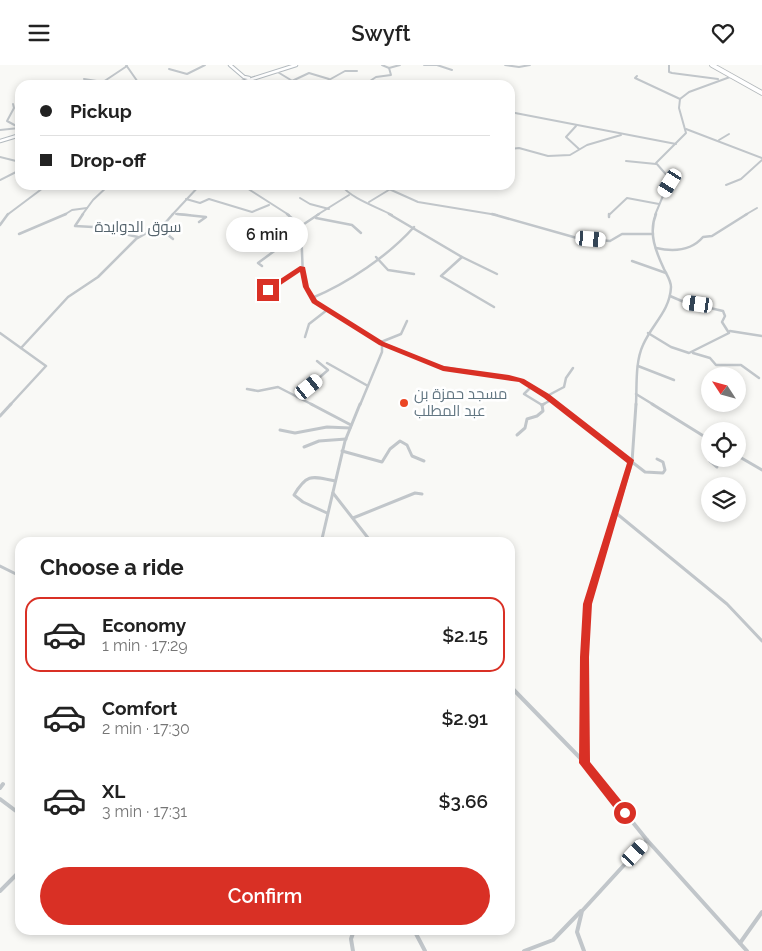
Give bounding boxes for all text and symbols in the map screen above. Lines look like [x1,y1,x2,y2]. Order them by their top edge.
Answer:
icon: menu [25,19,53,47]
icon: heart [709,19,737,47]
text: Swyft [351,20,411,46]
text: Pickup [70,100,132,122]
text: Drop-off [70,149,146,171]
car [655,166,684,200]
callout: 6 min [227,217,309,253]
district label: سوق الدوايدة [94,218,182,237]
text: 6 min [246,225,288,244]
car [575,230,606,248]
route end [257,279,279,301]
car [682,294,713,314]
north arrow [701,367,746,413]
map controls [701,367,746,522]
car [292,372,325,402]
place label: مسجد حمزة بن عبد المطلب [414,385,507,420]
marker: مسجد حمزة بن عبد المطلب [398,397,410,409]
button: locate [701,422,746,467]
button: layers [701,477,746,522]
text: Choose a ride [40,554,184,580]
icon: car [42,612,87,657]
text: Economy [102,614,186,636]
text: $2.15 [442,624,488,646]
text: 1 min · 17:29 [102,636,188,655]
icon: car [42,695,87,740]
text: Comfort [102,697,177,719]
text: $2.91 [441,707,488,729]
text: 2 min · 17:30 [102,719,190,738]
icon: car [42,778,87,823]
text: XL [102,780,125,802]
text: $3.66 [439,790,488,812]
text: 3 min · 17:31 [102,802,187,821]
route start [614,802,636,824]
car [619,837,650,869]
button: Confirm [40,867,490,925]

